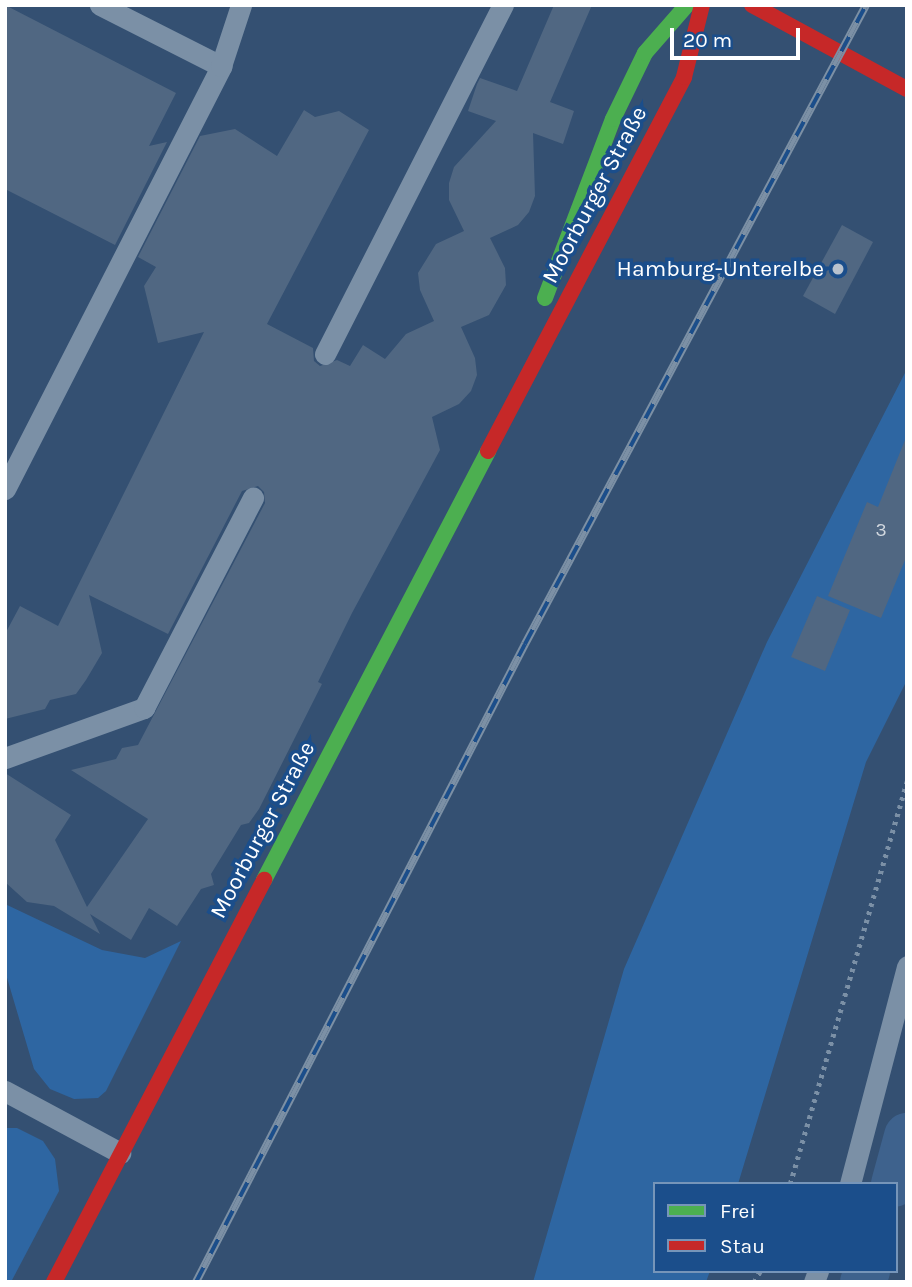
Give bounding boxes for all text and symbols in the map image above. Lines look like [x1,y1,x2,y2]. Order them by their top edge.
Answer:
scale bar [674,14,804,58]
text: 20 m [683,28,732,52]
street label: Moorburger Straße [537,102,653,288]
place label: Hamburg-Unterelbe [617,255,824,283]
marker: Hamburg-Unterelbe [830,261,846,277]
house number: 3 [875,520,887,542]
street label: Moorburger Straße [205,737,321,923]
legend [653,1182,898,1273]
text: Frei [720,1199,756,1223]
text: Stau [720,1234,765,1258]

